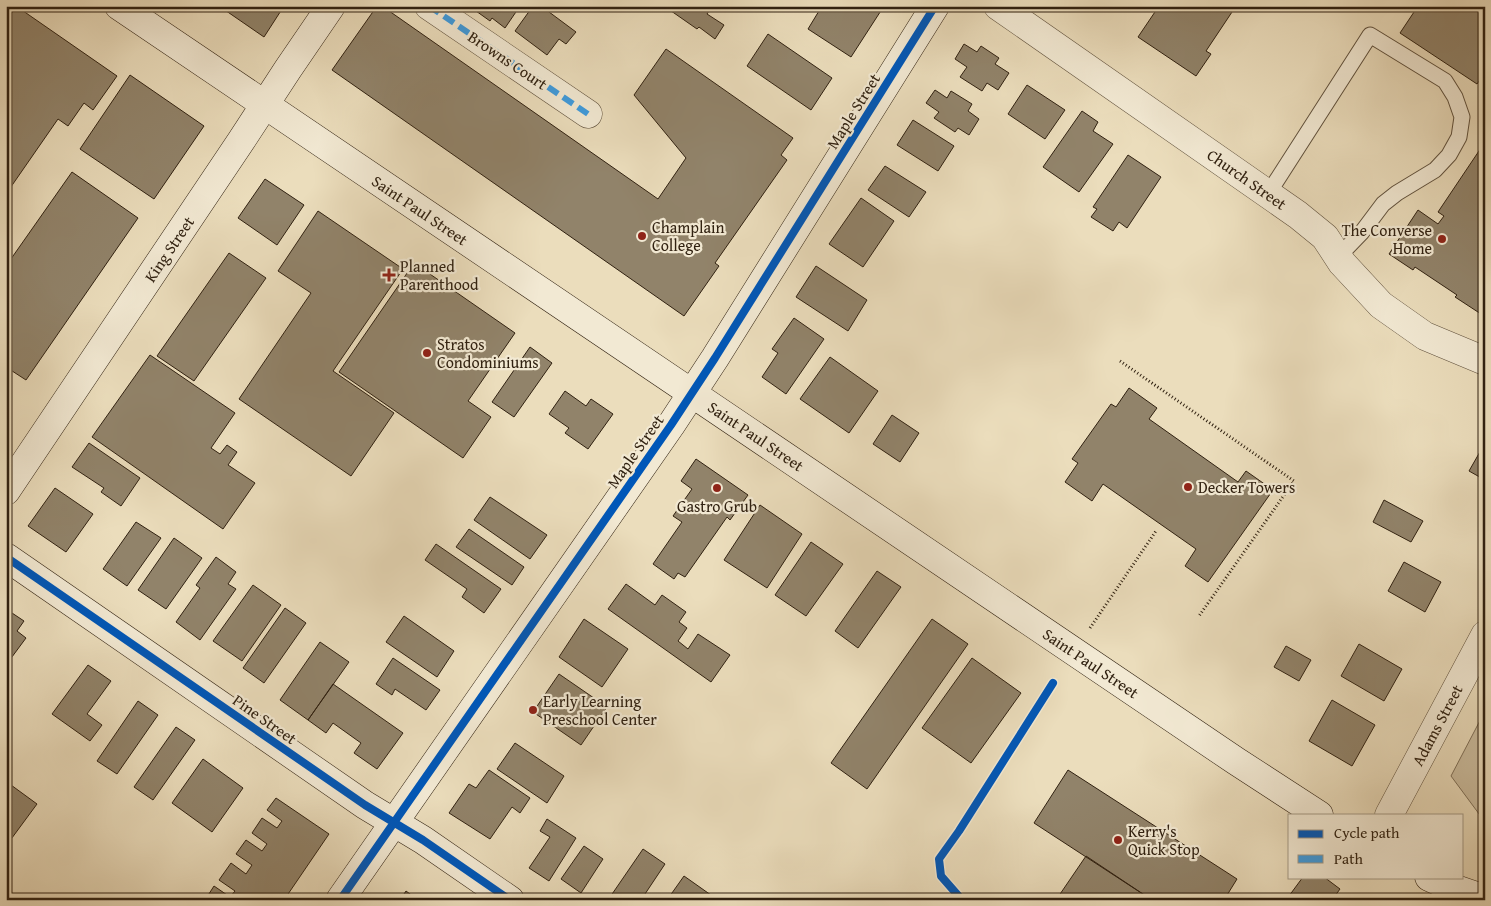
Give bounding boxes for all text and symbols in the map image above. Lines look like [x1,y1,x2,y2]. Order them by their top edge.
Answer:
street label: Browns Court [463,25,553,96]
street label: Maple Street [820,68,886,154]
street label: Church Street [1202,143,1292,216]
street label: Saint Paul Street [367,169,473,251]
street label: King Street [138,211,200,287]
place label: Champlain College [652,215,724,257]
place label: The Converse Home [1342,218,1432,260]
marker: Champlain College [636,230,648,242]
marker: The Converse Home [1436,233,1448,245]
place label: Planned Parenthood [400,254,479,296]
marker: Planned Parenthood [382,268,396,282]
place label: Stratos Condominiums [437,332,539,374]
marker: Stratos Condominiums [421,347,433,359]
street label: Saint Paul Street [703,395,809,477]
street label: Maple Street [601,409,669,493]
place label: Decker Towers [1198,475,1295,499]
marker: Decker Towers [1182,481,1194,493]
marker: Gastro Grub [711,482,723,494]
place label: Gastro Grub [677,494,757,518]
street label: Saint Paul Street [1038,622,1144,704]
street label: Adams Street [1405,680,1469,770]
street label: Pine Street [228,688,302,750]
place label: Early Learning Preschool Center [543,689,657,731]
marker: Early Learning Preschool Center [527,704,539,716]
legend [1288,814,1464,878]
place label: Kerry's Quick Stop [1128,819,1200,861]
text: Cycle path [1334,822,1400,843]
marker: Kerry's Quick Stop [1112,834,1124,846]
text: Path [1334,848,1363,869]

